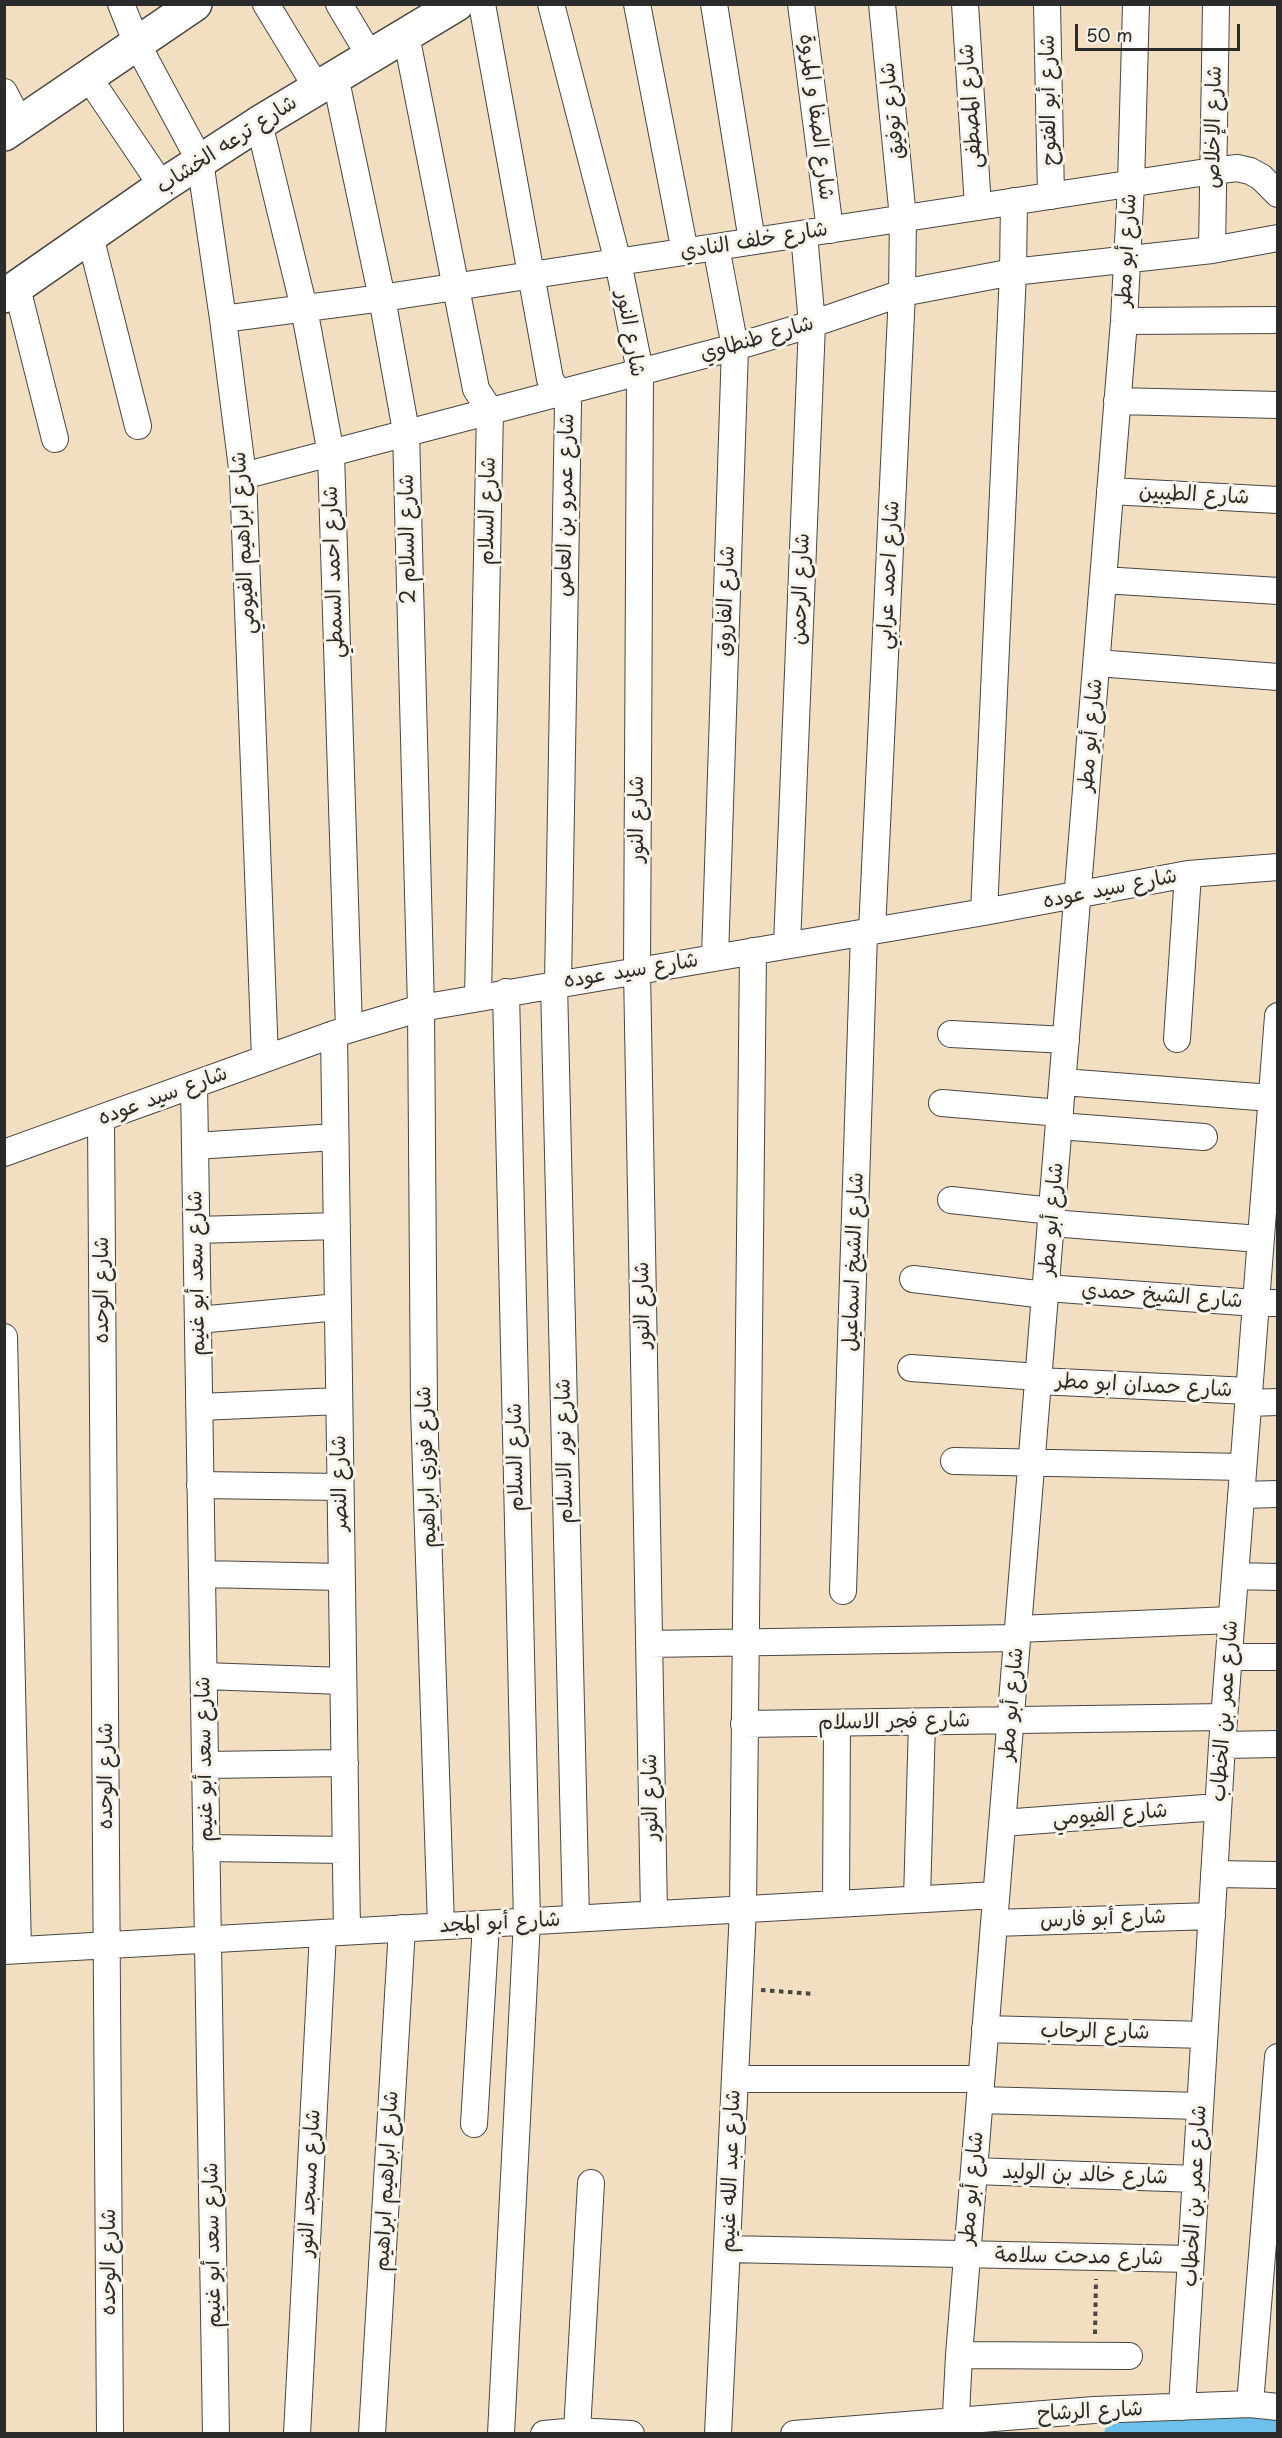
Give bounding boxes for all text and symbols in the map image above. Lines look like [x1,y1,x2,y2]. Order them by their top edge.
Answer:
scale bar [1078,12,1243,50]
text: 50 m [1086,21,1133,48]
street label: شارع الصفا و المروة [793,32,839,202]
street label: شارع أبو الفتوح [1035,34,1063,166]
street label: شارع المصطفى [954,43,988,169]
street label: شارع توفيق [875,61,911,161]
street label: شارع الإخلاص [1200,66,1228,188]
street label: شارع ترعه الخشاب [152,90,302,200]
street label: شارع أبو مطر [1111,193,1143,307]
street label: شارع خلف النادي [678,217,830,265]
street label: شارع النور [610,289,650,379]
street label: شارع طنطاوي [697,311,817,367]
street label: شارع عمرو بن العاص [552,413,580,597]
street label: شارع ابراهيم الفيومي [227,451,261,635]
street label: شارع السلام [474,457,502,565]
street label: شارع السلام 2 [394,474,422,604]
street label: شارع الطيبين [1138,480,1250,510]
street label: شارع احمد السمطي [318,485,350,659]
street label: شارع احمد عرابي [873,500,905,650]
street label: شارع الرحمن [786,533,816,645]
street label: شارع الفاروق [711,545,741,657]
street label: شارع أبو مطر [1074,677,1108,793]
street label: شارع النور [624,776,650,862]
street label: شارع سيد عوده [1041,864,1179,914]
street label: شارع سيد عوده [562,948,700,994]
street label: شارع سيد عوده [95,1061,231,1131]
street label: شارع أبو مطر [1035,1161,1069,1277]
street label: شارع الشيخ اسماعيل [838,1172,870,1352]
street label: شارع سعد أبو غنيم [183,1190,211,1356]
street label: شارع الوحده [89,1236,115,1344]
street label: شارع النور [630,1261,656,1349]
street label: شارع الشيخ حمدي [1081,1278,1243,1314]
street label: شارع حمدان ابو مطر [1055,1369,1233,1403]
street label: شارع نور الاسلام [551,1378,579,1524]
street label: شارع فوزي ابراهيم [412,1386,442,1548]
street label: شارع السلام [502,1403,530,1511]
street label: شارع النصر [327,1435,353,1531]
street label: شارع عمر بن الخطاب [1206,1619,1244,1803]
street label: شارع أبو مطر [995,1646,1029,1762]
street label: شارع سعد أبو غنيم [191,1676,219,1842]
street label: شارع فجر الاسلام [818,1708,970,1736]
street label: شارع الوحده [93,1722,119,1830]
street label: شارع النور [638,1753,664,1841]
street label: شارع الفيومي [1052,1798,1168,1832]
street label: شارع أبو فارس [1040,1904,1166,1934]
street label: شارع أبو المجد [439,1907,561,1939]
street label: شارع الرحاب [1040,2018,1150,2046]
street label: شارع عبد الله غنيم [716,2089,746,2253]
street label: شارع ابراهيم ابراهيم [370,2090,404,2272]
street label: شارع عمر بن الخطاب [1178,2104,1212,2288]
street label: شارع مسجد النور [294,2109,326,2257]
street label: شارع أبو مطر [955,2130,989,2246]
street label: شارع خالد بن الوليد [1002,2160,1168,2190]
street label: شارع سعد أبو غنيم [199,2162,227,2328]
street label: شارع الوحده [96,2208,122,2316]
street label: شارع مدحت سلامة [995,2243,1163,2271]
street label: شارع الرشاح [1037,2397,1143,2427]

